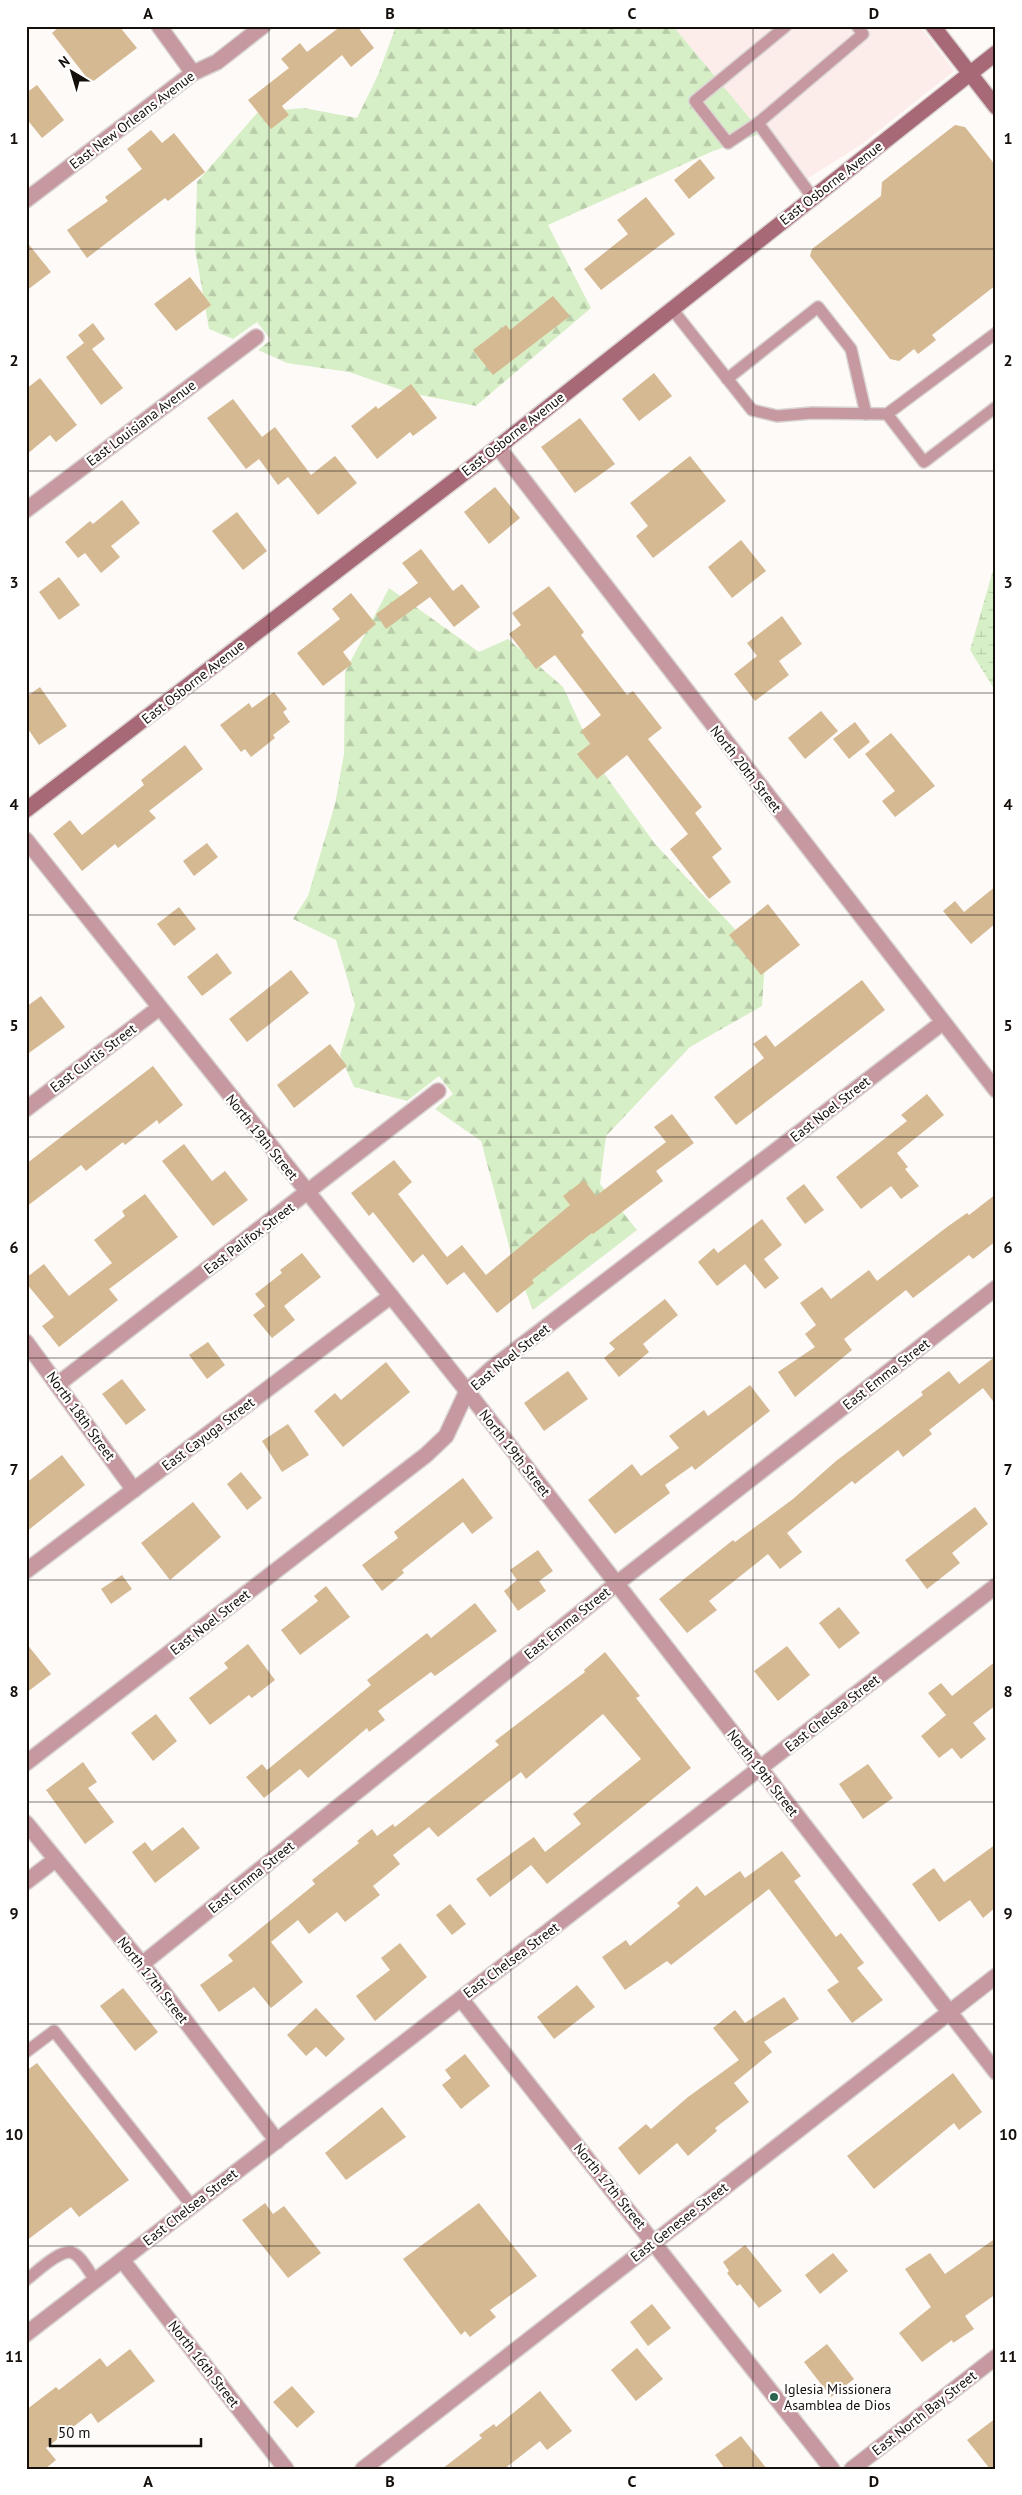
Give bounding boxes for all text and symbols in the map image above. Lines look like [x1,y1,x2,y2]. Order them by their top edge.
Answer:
text: A [143,3,153,23]
text: B [385,3,395,23]
text: C [628,3,637,23]
text: D [869,3,879,23]
north arrow [48,48,98,98]
text: N [55,52,73,72]
street label: East New Orleans Avenue [66,67,198,173]
text: 1 [9,128,19,148]
text: 1 [1003,128,1013,148]
street label: East Osborne Avenue [776,137,886,229]
text: 2 [9,350,19,370]
text: 2 [1003,350,1013,370]
street label: East Louisiana Avenue [83,376,199,470]
street label: East Osborne Avenue [458,388,568,480]
text: 3 [9,572,19,592]
text: 3 [1003,572,1013,592]
street label: East Osborne Avenue [138,636,248,728]
street label: North 20th Street [706,722,786,816]
text: 4 [9,794,19,814]
text: 4 [1003,794,1013,814]
text: 5 [9,1015,19,1035]
text: 5 [1003,1015,1013,1035]
street label: East Curtis Street [46,1020,140,1096]
street label: East Noel Street [786,1072,874,1146]
street label: North 19th Street [222,1090,302,1184]
street label: East Palifox Street [200,1198,298,1278]
text: 6 [9,1237,19,1257]
text: 6 [1003,1237,1013,1257]
street label: East Noel Street [467,1320,553,1394]
street label: East Emma Street [839,1334,933,1414]
street label: North 18th Street [43,1368,119,1464]
street label: East Cayuga Street [158,1393,258,1475]
street label: North 19th Street [475,1406,555,1500]
text: 7 [9,1459,19,1479]
text: 7 [1003,1459,1013,1479]
street label: East Emma Street [520,1583,614,1663]
street label: East Noel Street [166,1585,254,1659]
street label: East Chelsea Street [781,1670,883,1756]
text: 8 [9,1681,19,1701]
text: 8 [1003,1681,1013,1701]
street label: North 19th Street [723,1726,803,1820]
street label: East Emma Street [204,1837,298,1917]
text: 9 [9,1903,19,1923]
text: 9 [1003,1903,1013,1923]
street label: East Chelsea Street [460,1918,563,2002]
street label: North 17th Street [114,1933,193,2027]
text: 10 [5,2124,23,2144]
text: 10 [999,2124,1017,2144]
street label: North 17th Street [570,2140,650,2233]
street label: East Chelsea Street [139,2164,241,2250]
street label: East Genesee Street [627,2178,732,2266]
street label: North 16th Street [164,2317,244,2411]
text: 11 [5,2346,23,2366]
text: 11 [999,2346,1017,2366]
street label: East North Bay Street [868,2366,980,2459]
place label: Iglesia Missionera Asamblea de Dios [784,2380,892,2414]
marker: Iglesia Missionera Asamblea de Dios [768,2391,780,2403]
scale bar [50,2415,201,2447]
text: 50 m [58,2423,91,2442]
text: A [143,2471,153,2491]
text: B [385,2471,395,2491]
text: C [628,2471,637,2491]
text: D [869,2471,879,2491]

